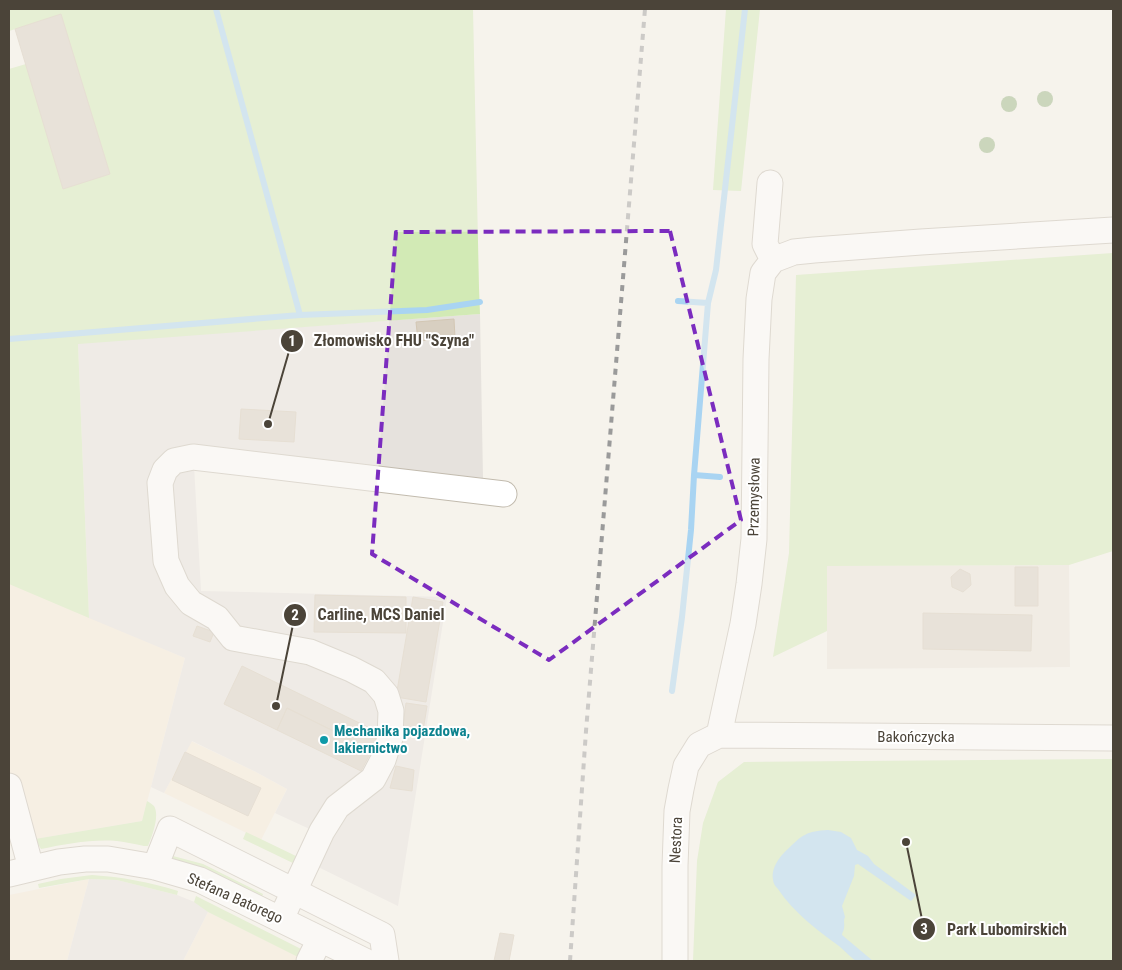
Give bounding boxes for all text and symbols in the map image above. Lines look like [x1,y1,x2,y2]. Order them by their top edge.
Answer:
callout: Złomowisko FHU "Szyna" [279,325,485,356]
text: Złomowisko FHU "Szyna" [314,331,474,350]
text: 1 [288,332,296,350]
street label: Przemysłowa [744,457,764,537]
callout: Carline, MCS Daniel [282,599,454,630]
text: Carline, MCS Daniel [318,605,444,624]
text: 2 [291,606,299,624]
place label: Mechanika pojazdowa, lakiernictwo [334,722,470,757]
street label: Bakończycka [877,728,955,746]
marker: Mechanika pojazdowa, lakiernictwo [318,734,330,746]
street label: Nestora [666,816,686,864]
street label: Stefana Batorego [184,869,286,927]
callout: Park Lubomirskich [912,914,1077,945]
text: 3 [920,920,928,938]
text: Park Lubomirskich [947,920,1067,939]

